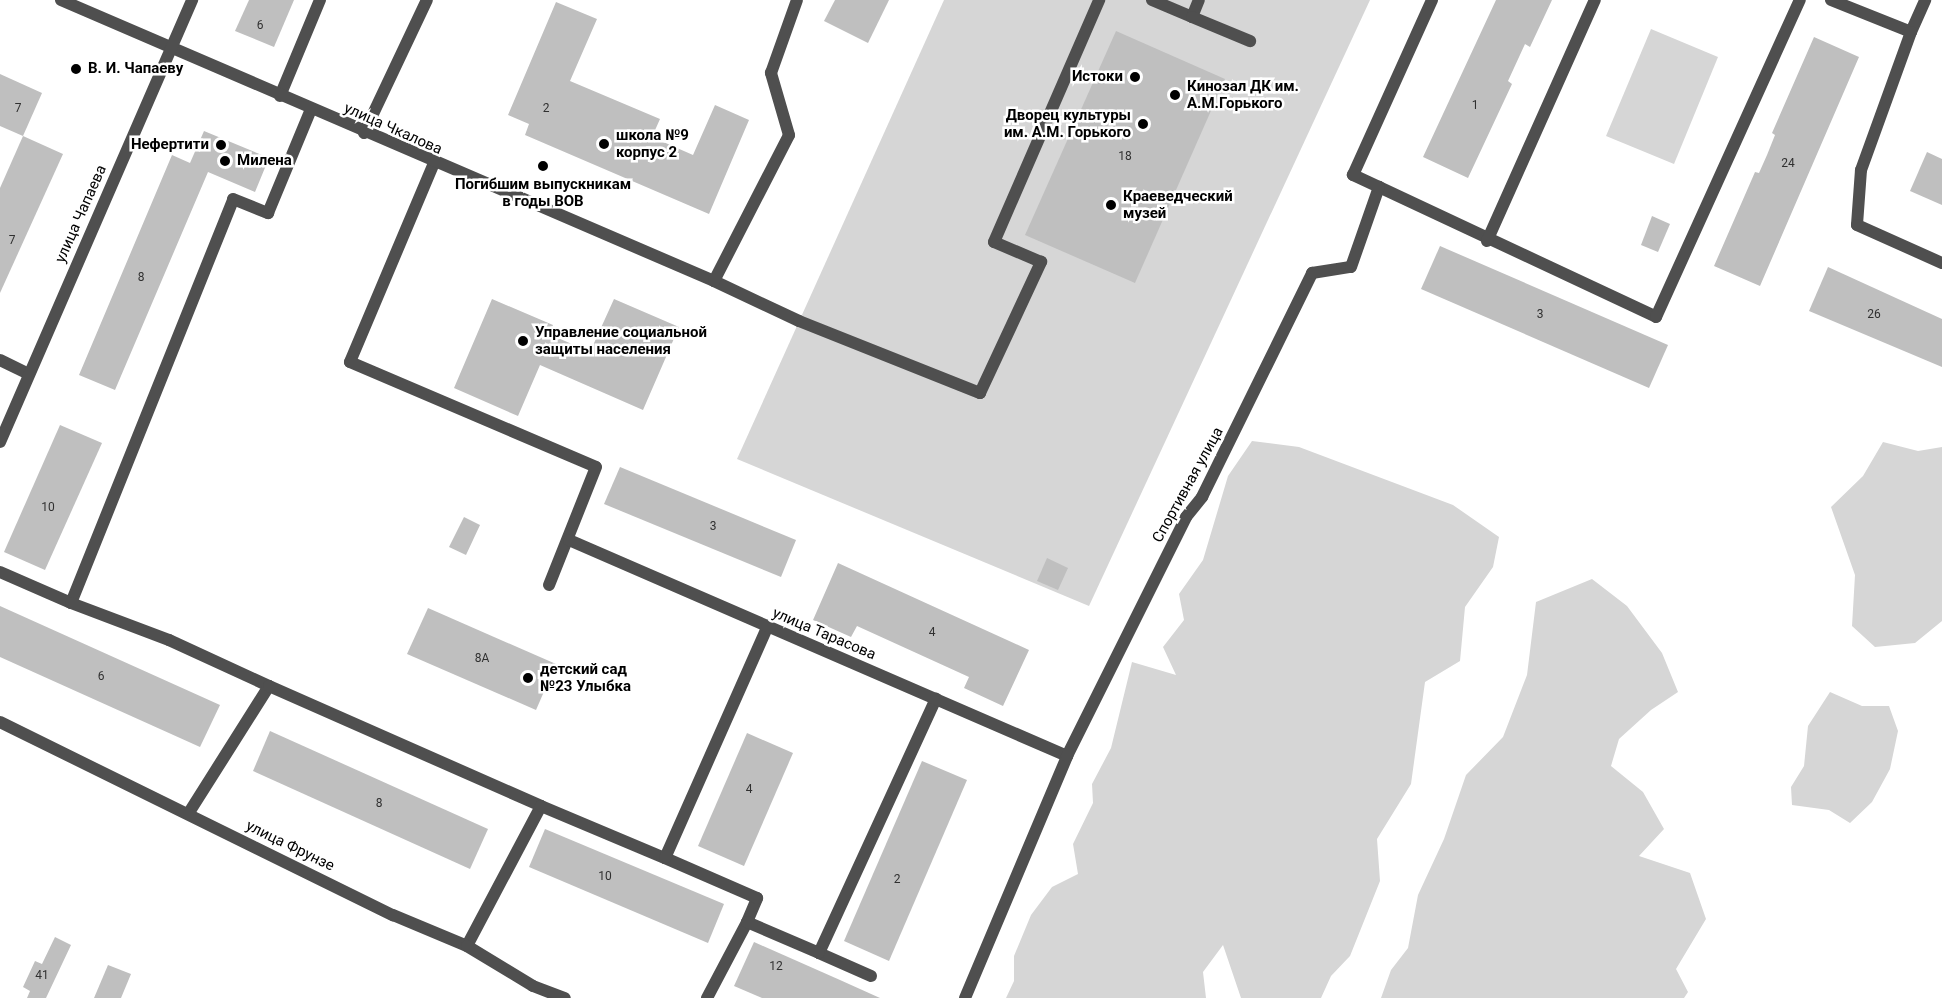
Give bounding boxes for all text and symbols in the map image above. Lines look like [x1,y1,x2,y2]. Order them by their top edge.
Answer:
house number: 6 [257,19,263,33]
place label: В. И. Чапаеву [88,60,183,78]
marker: В. И. Чапаеву [69,62,83,76]
place label: Истоки [1072,68,1123,86]
marker: Истоки [1128,70,1142,84]
place label: Кинозал ДК им. А.М.Горького [1187,77,1299,112]
marker: Кинозал ДК им. А.М.Горького [1168,88,1182,102]
street label: улица Чкалова [341,99,445,159]
house number: 1 [1472,99,1478,113]
house number: 7 [15,102,21,116]
house number: 2 [543,102,549,116]
place label: Дворец культуры им. А.М. Горького [1004,106,1131,141]
marker: Дворец культуры им. А.М. Горького [1136,117,1150,131]
place label: школа №9 корпус 2 [616,126,689,161]
place label: Нефертити [131,136,209,154]
marker: школа №9 корпус 2 [597,137,611,151]
marker: Нефертити [214,138,228,152]
house number: 18 [1118,150,1132,164]
place label: Милена [237,152,292,170]
marker: Милена [218,154,232,168]
house number: 24 [1781,157,1795,171]
marker: Погибшим выпускникам в годы ВОВ [536,159,550,173]
street label: улица Чапаева [51,162,111,266]
place label: Погибшим выпускникам в годы ВОВ [455,175,631,210]
place label: Краеведческий музей [1123,187,1233,222]
marker: Краеведческий музей [1104,198,1118,212]
house number: 7 [9,234,15,248]
house number: 8 [138,271,144,285]
house number: 3 [1537,308,1543,322]
house number: 26 [1867,308,1881,322]
place label: Управление социальной защиты населения [535,323,707,358]
marker: Управление социальной защиты населения [516,334,530,348]
street label: Спортивная улица [1149,424,1227,546]
house number: 10 [41,501,55,515]
house number: 3 [710,520,716,534]
street label: улица Тарасова [769,604,879,664]
house number: 4 [929,626,935,640]
house number: 8А [475,652,489,666]
place label: детский сад №23 Улыбка [540,660,631,695]
house number: 6 [98,670,104,684]
marker: детский сад №23 Улыбка [521,671,535,685]
house number: 4 [746,783,752,797]
house number: 8 [376,797,382,811]
street label: улица Фрунзе [243,817,337,875]
house number: 10 [598,870,612,884]
house number: 2 [894,873,900,887]
house number: 12 [769,960,783,974]
house number: 41 [35,969,49,983]

